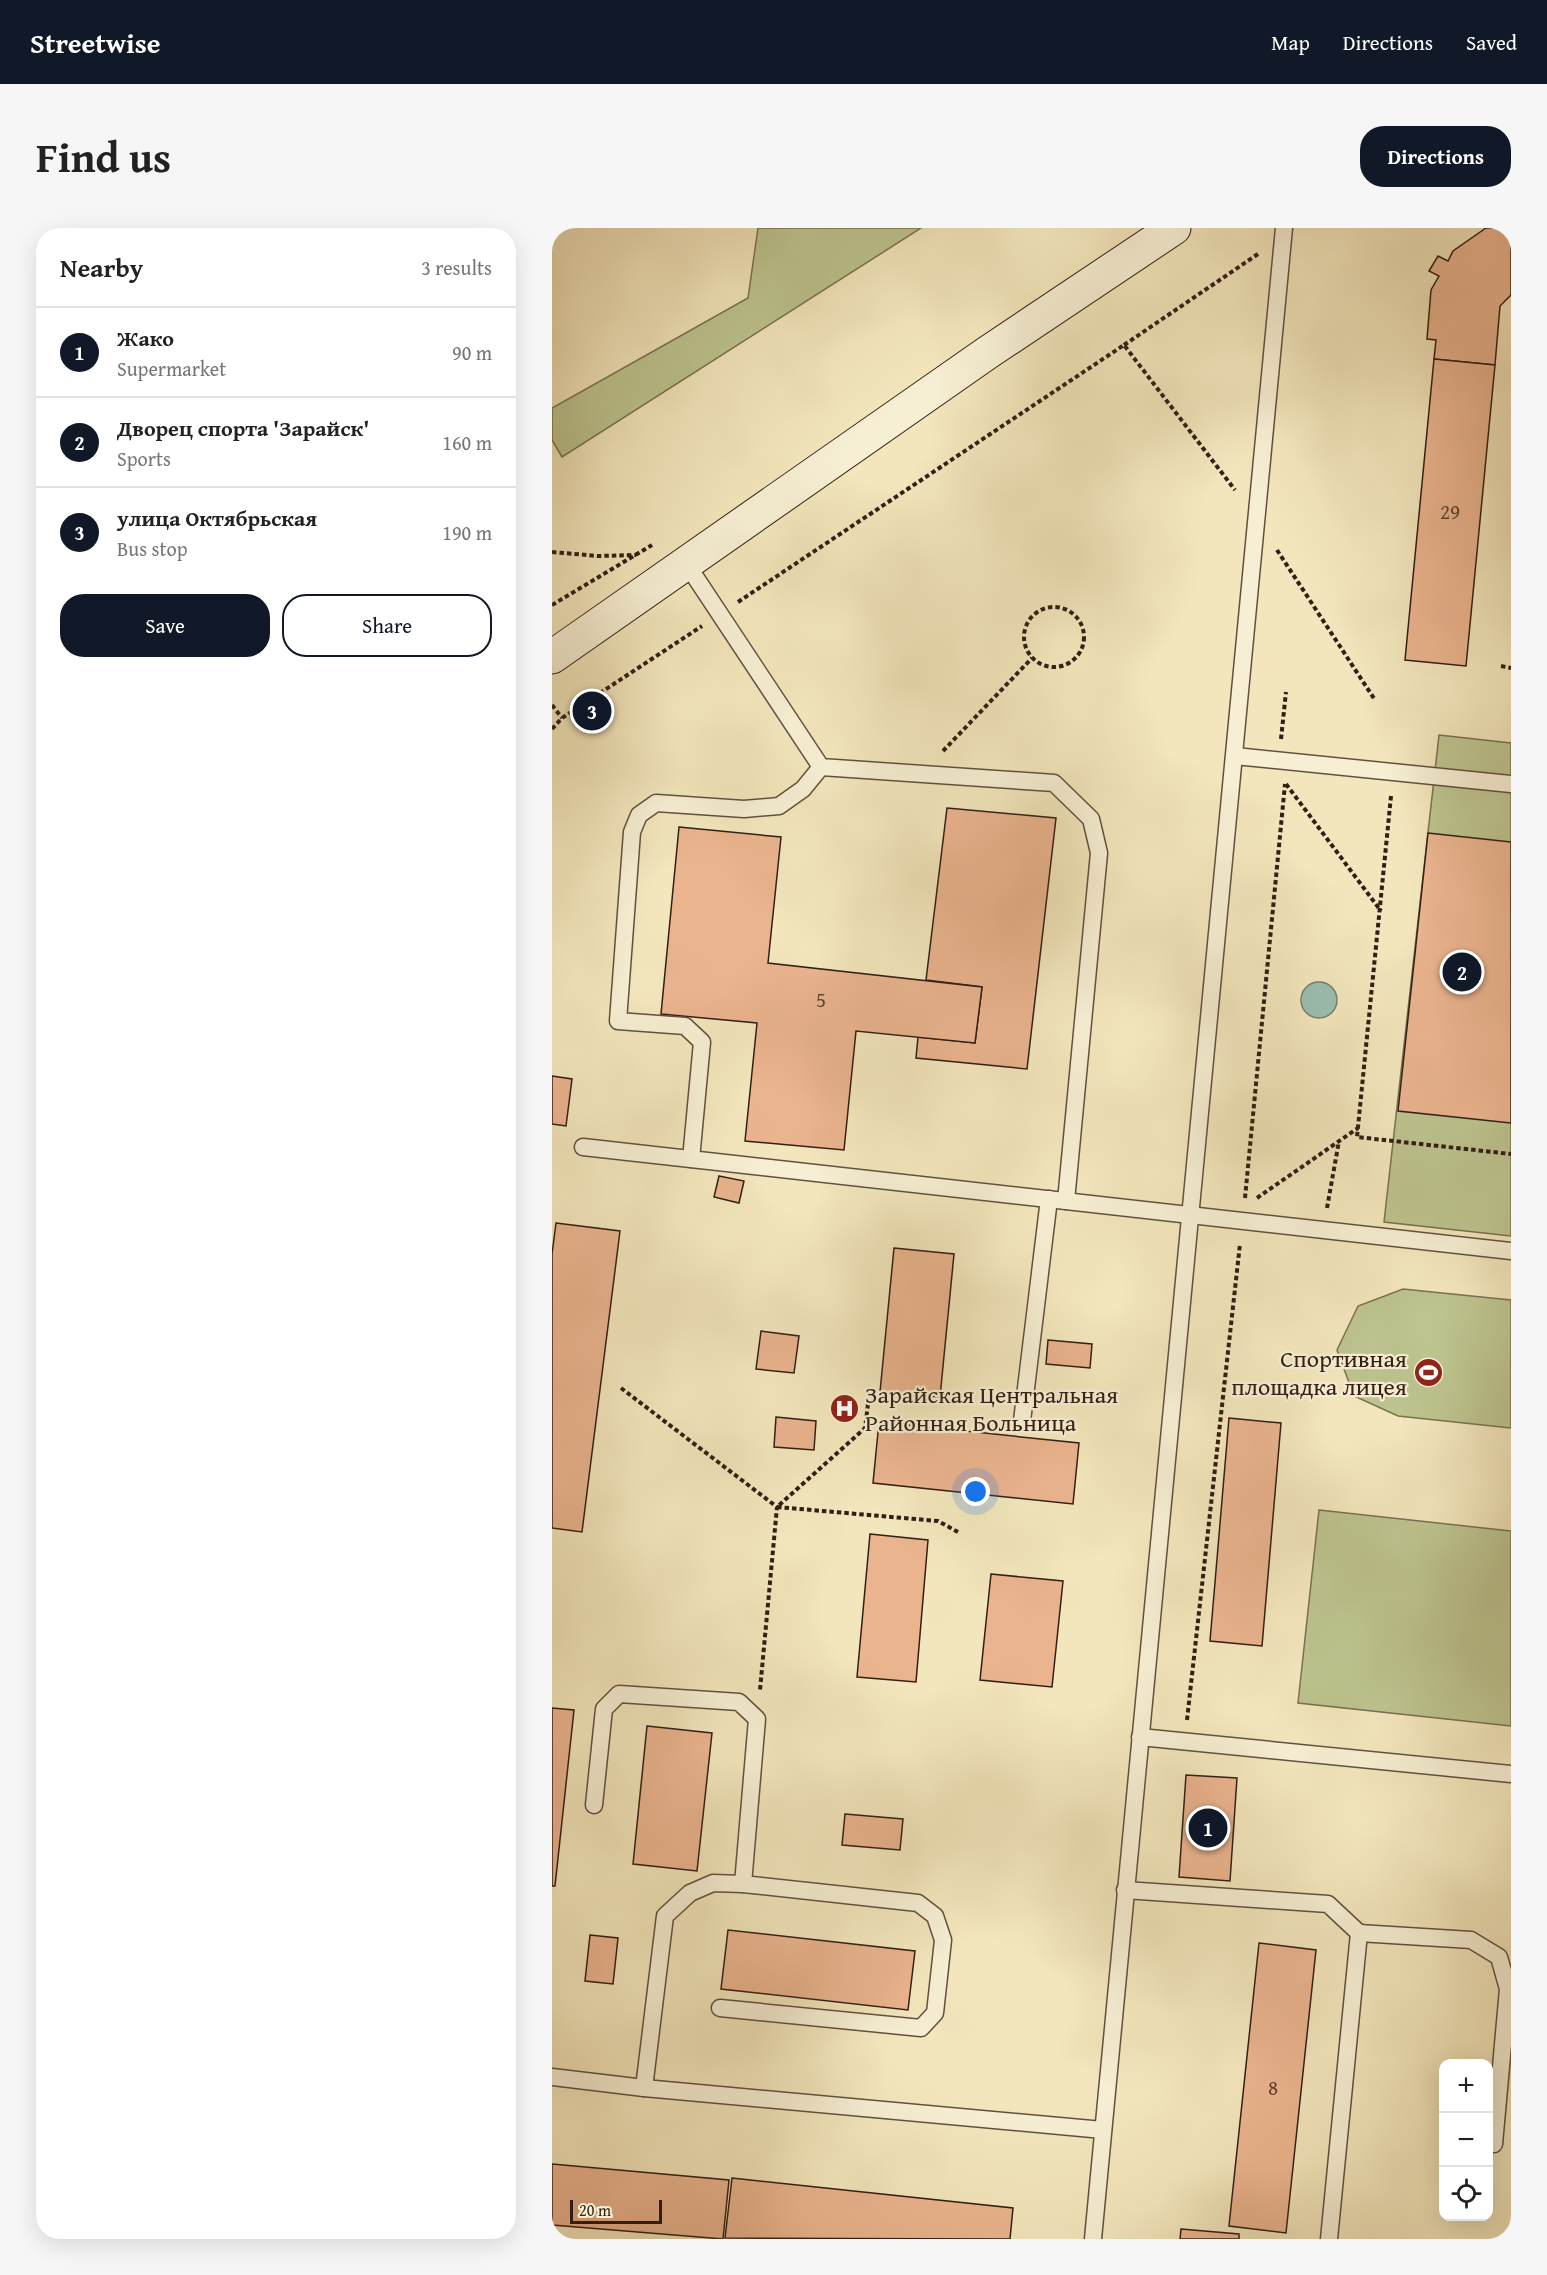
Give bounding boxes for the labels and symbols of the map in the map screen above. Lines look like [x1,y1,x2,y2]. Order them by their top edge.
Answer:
house number: 29 [1440,496,1460,527]
pin: 3 [572,688,612,734]
pin: 2 [1442,950,1482,994]
house number: 5 [816,984,826,1015]
place label: Спортивная площадка лицея [1231,1341,1407,1404]
sports icon: Спортивная площадка лицея [1412,1357,1444,1389]
place label: Зарайская Центральная Районная Больница [865,1377,1118,1440]
hospital icon: Зарайская Центральная Районная Больница [828,1393,860,1425]
your location [961,1477,990,1506]
pin: 1 [1188,1806,1228,1850]
house number: 8 [1268,2072,1278,2103]
scale bar [570,2197,662,2224]

